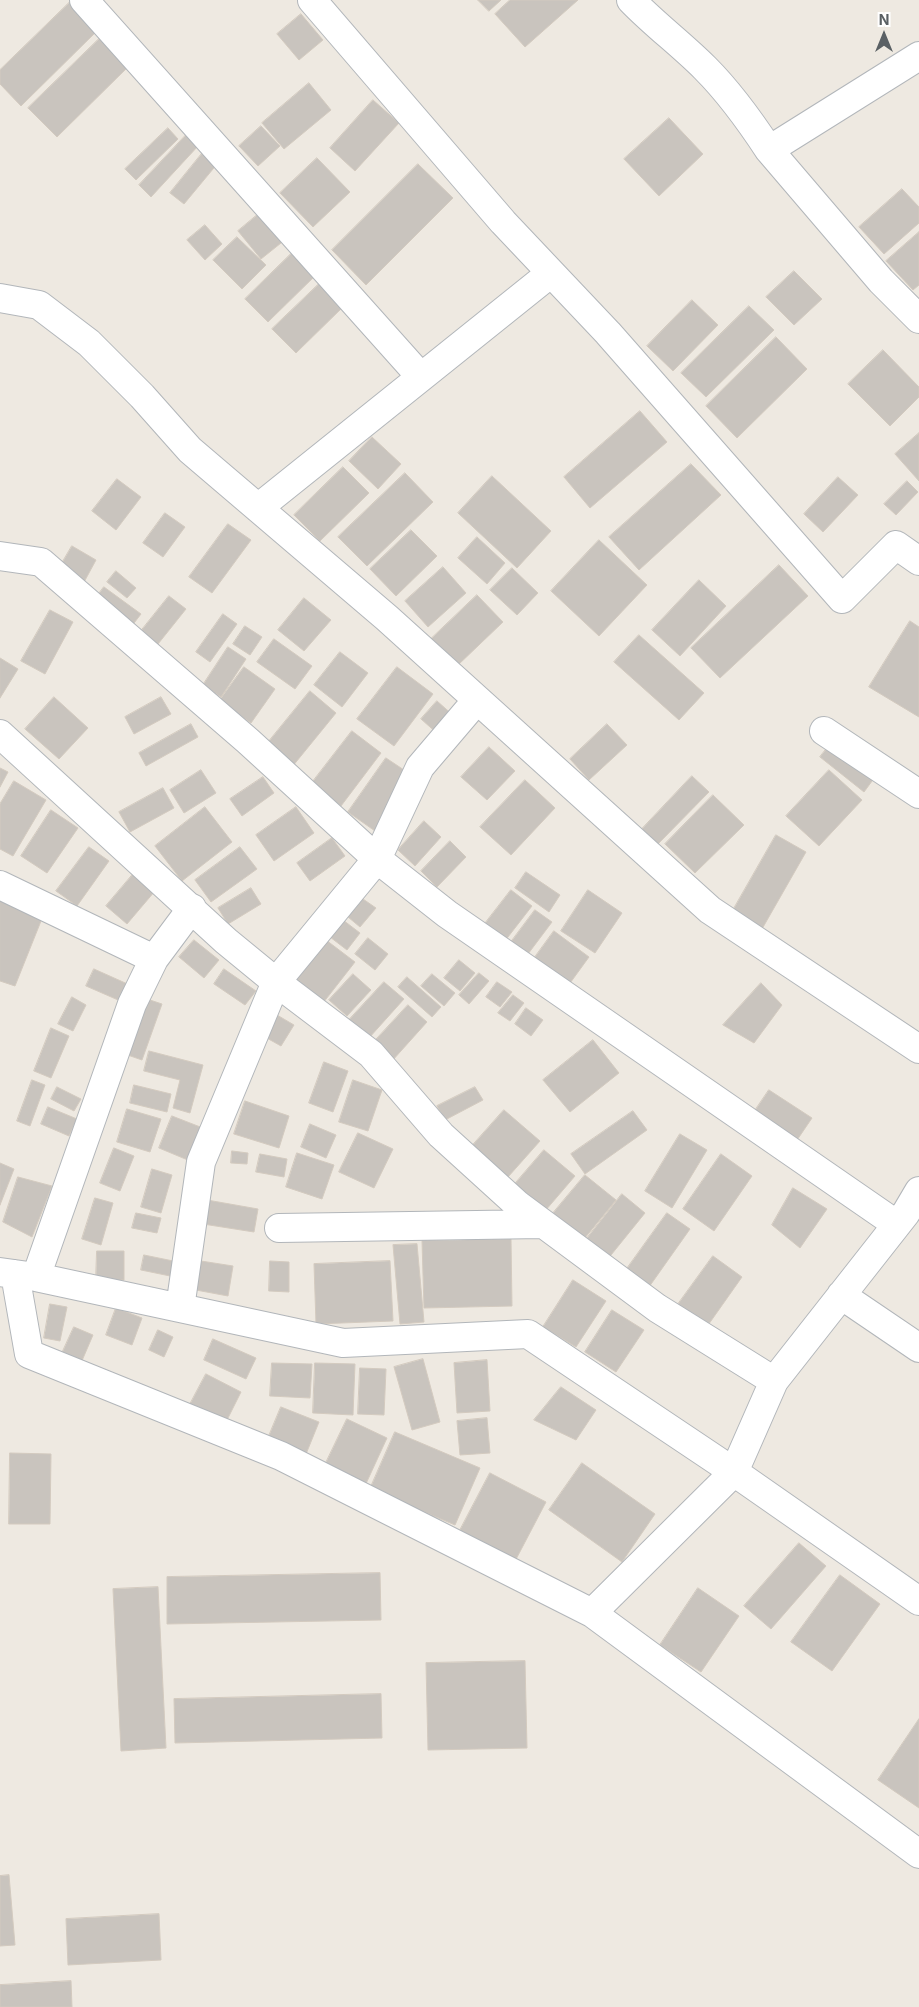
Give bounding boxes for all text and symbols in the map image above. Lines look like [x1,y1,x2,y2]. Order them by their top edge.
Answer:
north arrow [859,10,909,60]
text: N [879,11,889,28]

